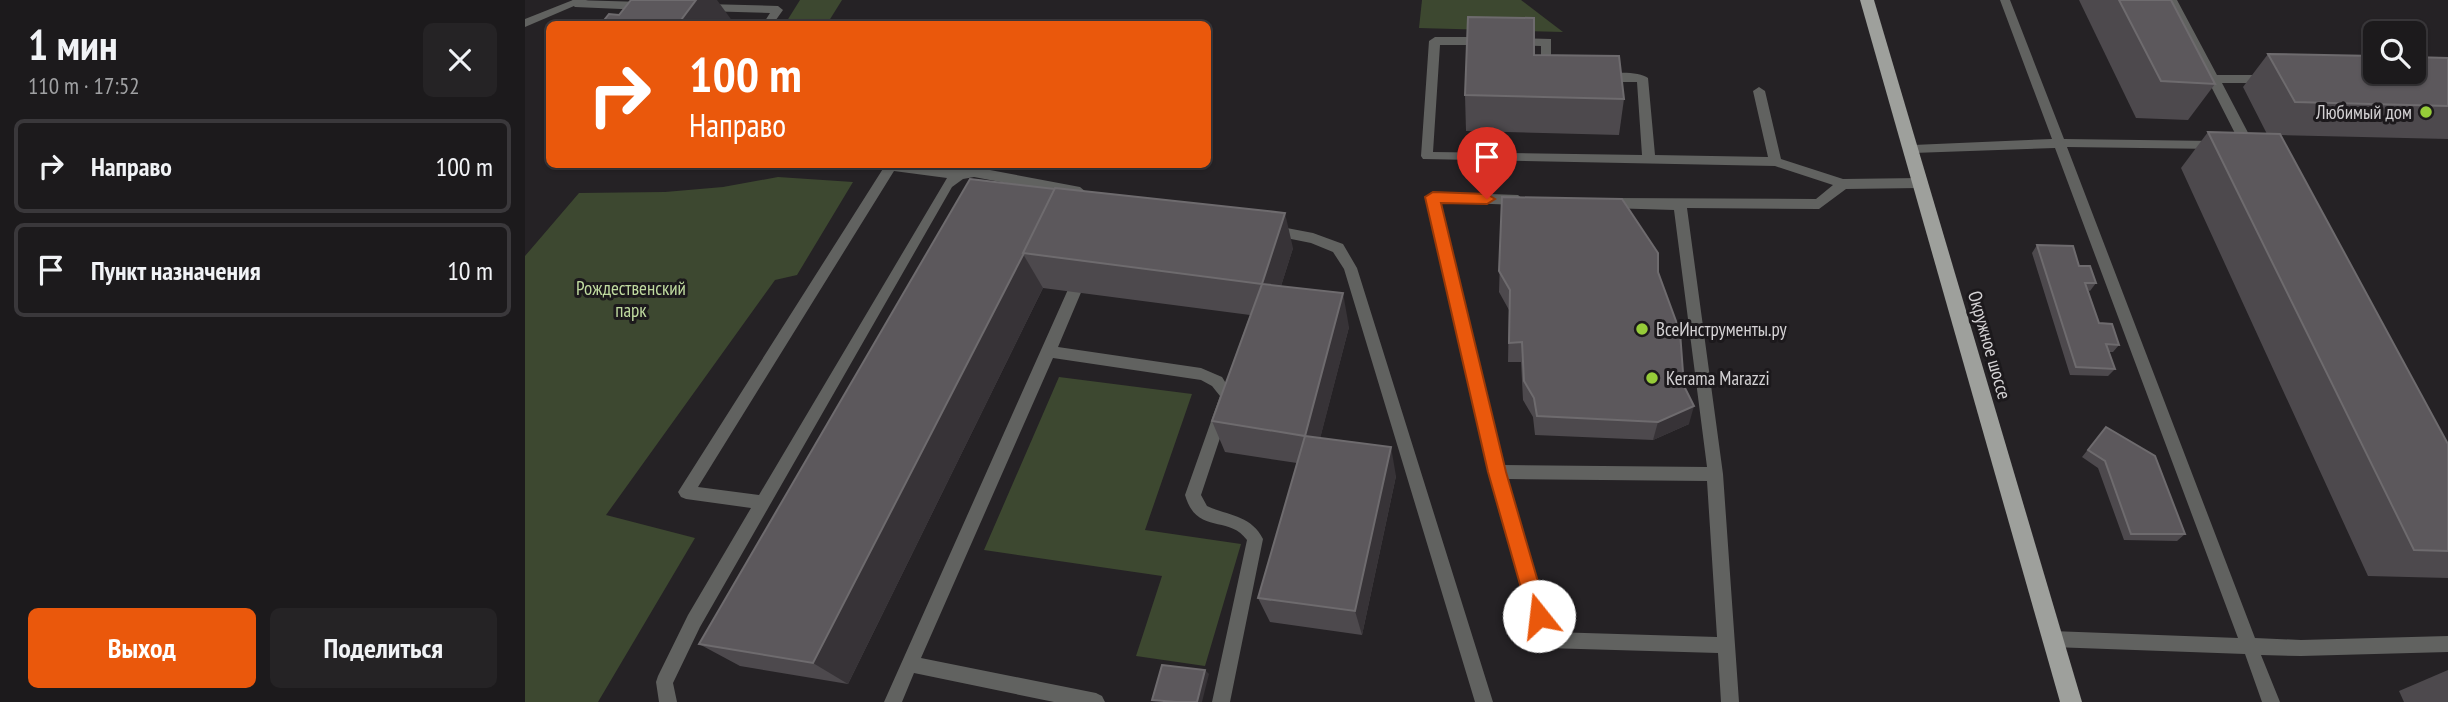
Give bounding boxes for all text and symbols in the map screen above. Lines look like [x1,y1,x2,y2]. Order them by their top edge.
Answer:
text: 1 мин [28,17,118,72]
map controls [2363,21,2426,84]
button: search [2363,21,2426,84]
button: close [423,23,497,97]
text: 100 m [689,42,802,106]
icon: right [574,49,665,140]
text: 110 m · 17:52 [28,71,140,100]
place label: Любимый дом [2315,100,2412,124]
text: Направо [689,104,786,146]
marker: Любимый дом [2418,104,2434,120]
pin [1457,127,1517,199]
icon: arrive [1468,138,1506,176]
icon: right [32,147,70,185]
text: Направо [91,150,172,183]
text: 100 m [435,150,493,183]
icon: arrive [32,251,70,289]
text: Пункт назначения [91,254,261,287]
text: 10 m [447,254,493,287]
park label: Рождественский парк [576,276,686,322]
street label: Окружное шоссе [1963,288,2017,402]
place label: ВсеИнструменты.ру [1656,317,1788,341]
marker: ВсеИнструменты.ру [1634,321,1650,337]
place label: Kerama Marazzi [1666,366,1770,390]
marker: Kerama Marazzi [1644,370,1660,386]
position arrow [1502,579,1576,653]
button: Выход [28,608,256,688]
button: Поделиться [270,608,497,688]

